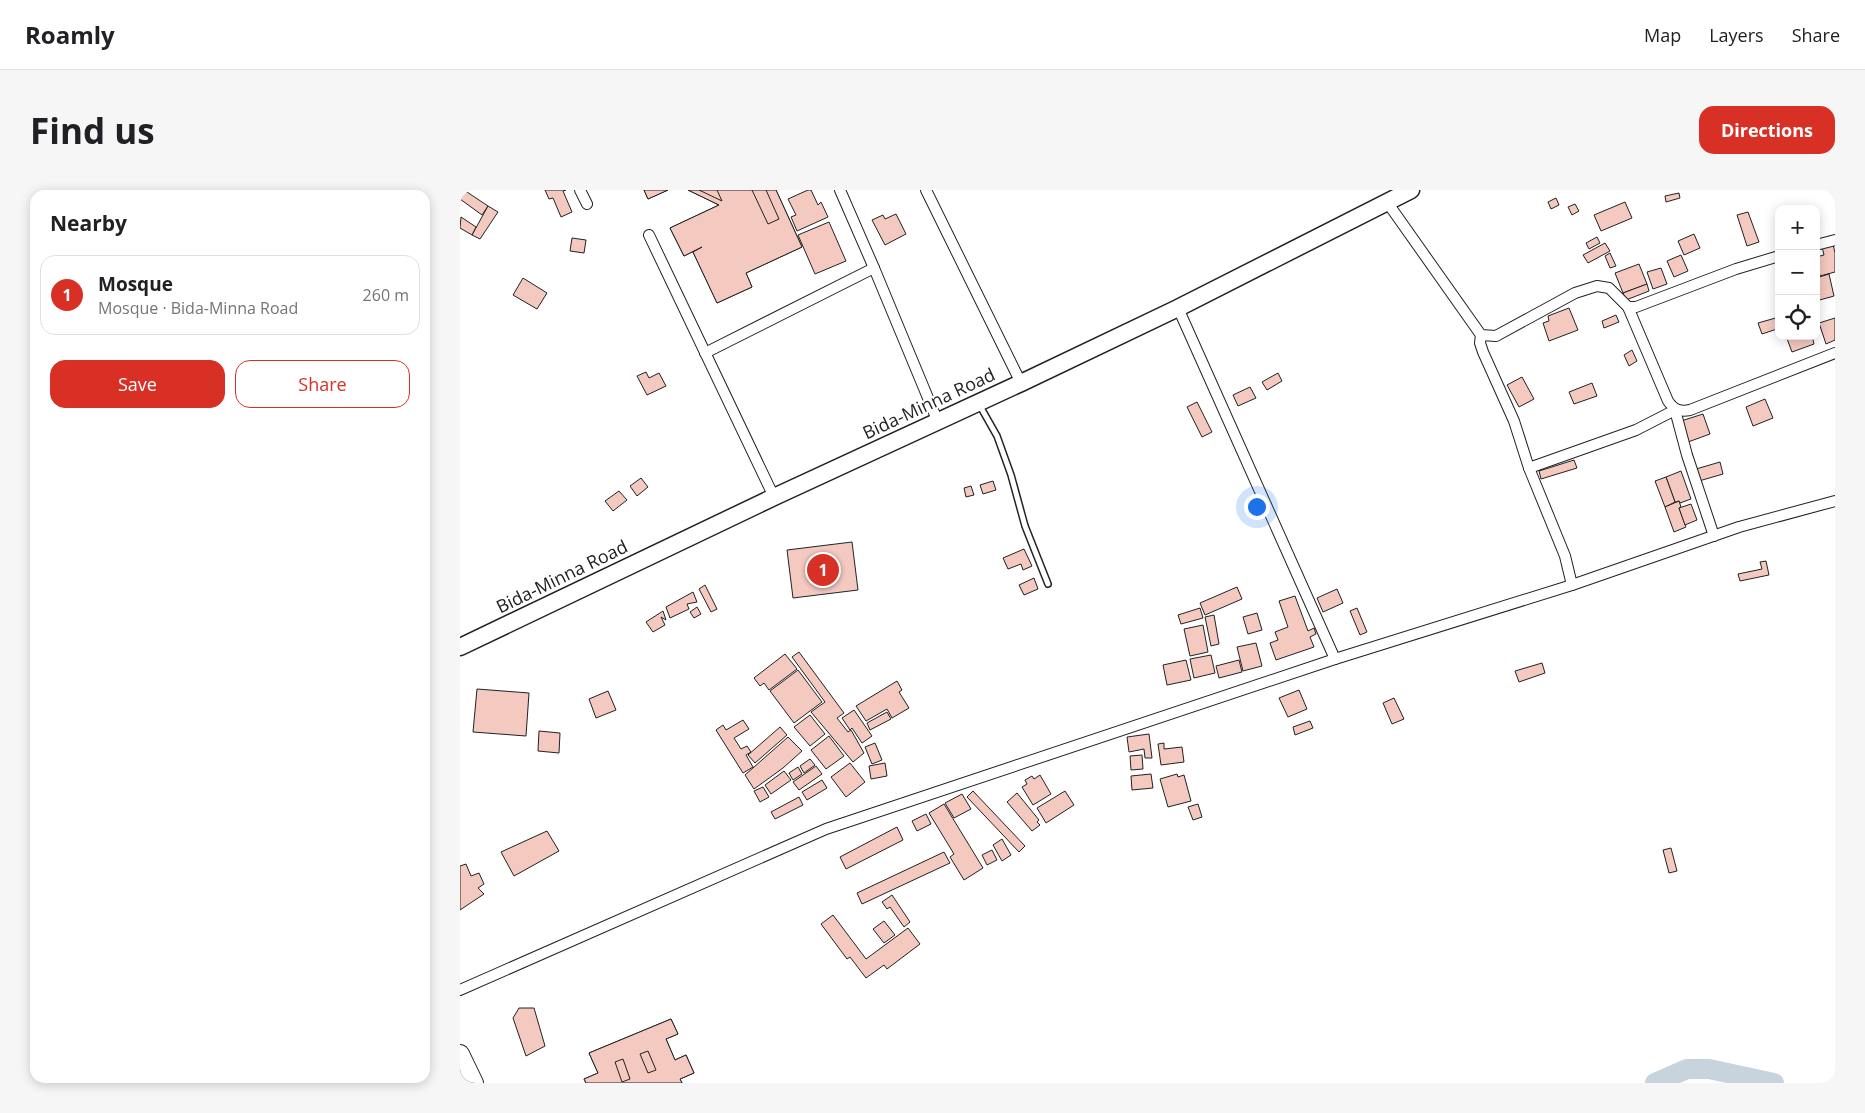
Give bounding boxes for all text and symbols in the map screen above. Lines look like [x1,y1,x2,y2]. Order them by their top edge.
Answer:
text: Roamly [25,18,115,51]
text: Map [1644,23,1681,47]
text: Layers [1709,23,1764,47]
text: Share [1792,23,1840,47]
button: Directions [1699,106,1835,154]
text: Find us [30,107,155,154]
map controls [1775,205,1820,340]
button: + [1775,205,1820,250]
text: Nearby [50,209,127,237]
button: − [1775,250,1820,295]
text: Mosque [98,271,173,297]
text: 1 [62,284,72,306]
text: 260 m [363,284,409,306]
button: locate [1775,295,1820,340]
text: Mosque · Bida-Minna Road [98,297,298,319]
button: Save [50,360,225,408]
button: Share [235,360,410,408]
street label: Bida-Minna Road [859,362,999,444]
your location [1244,494,1270,520]
street label: Bida-Minna Road [492,534,631,618]
pin: 1 [807,551,839,589]

